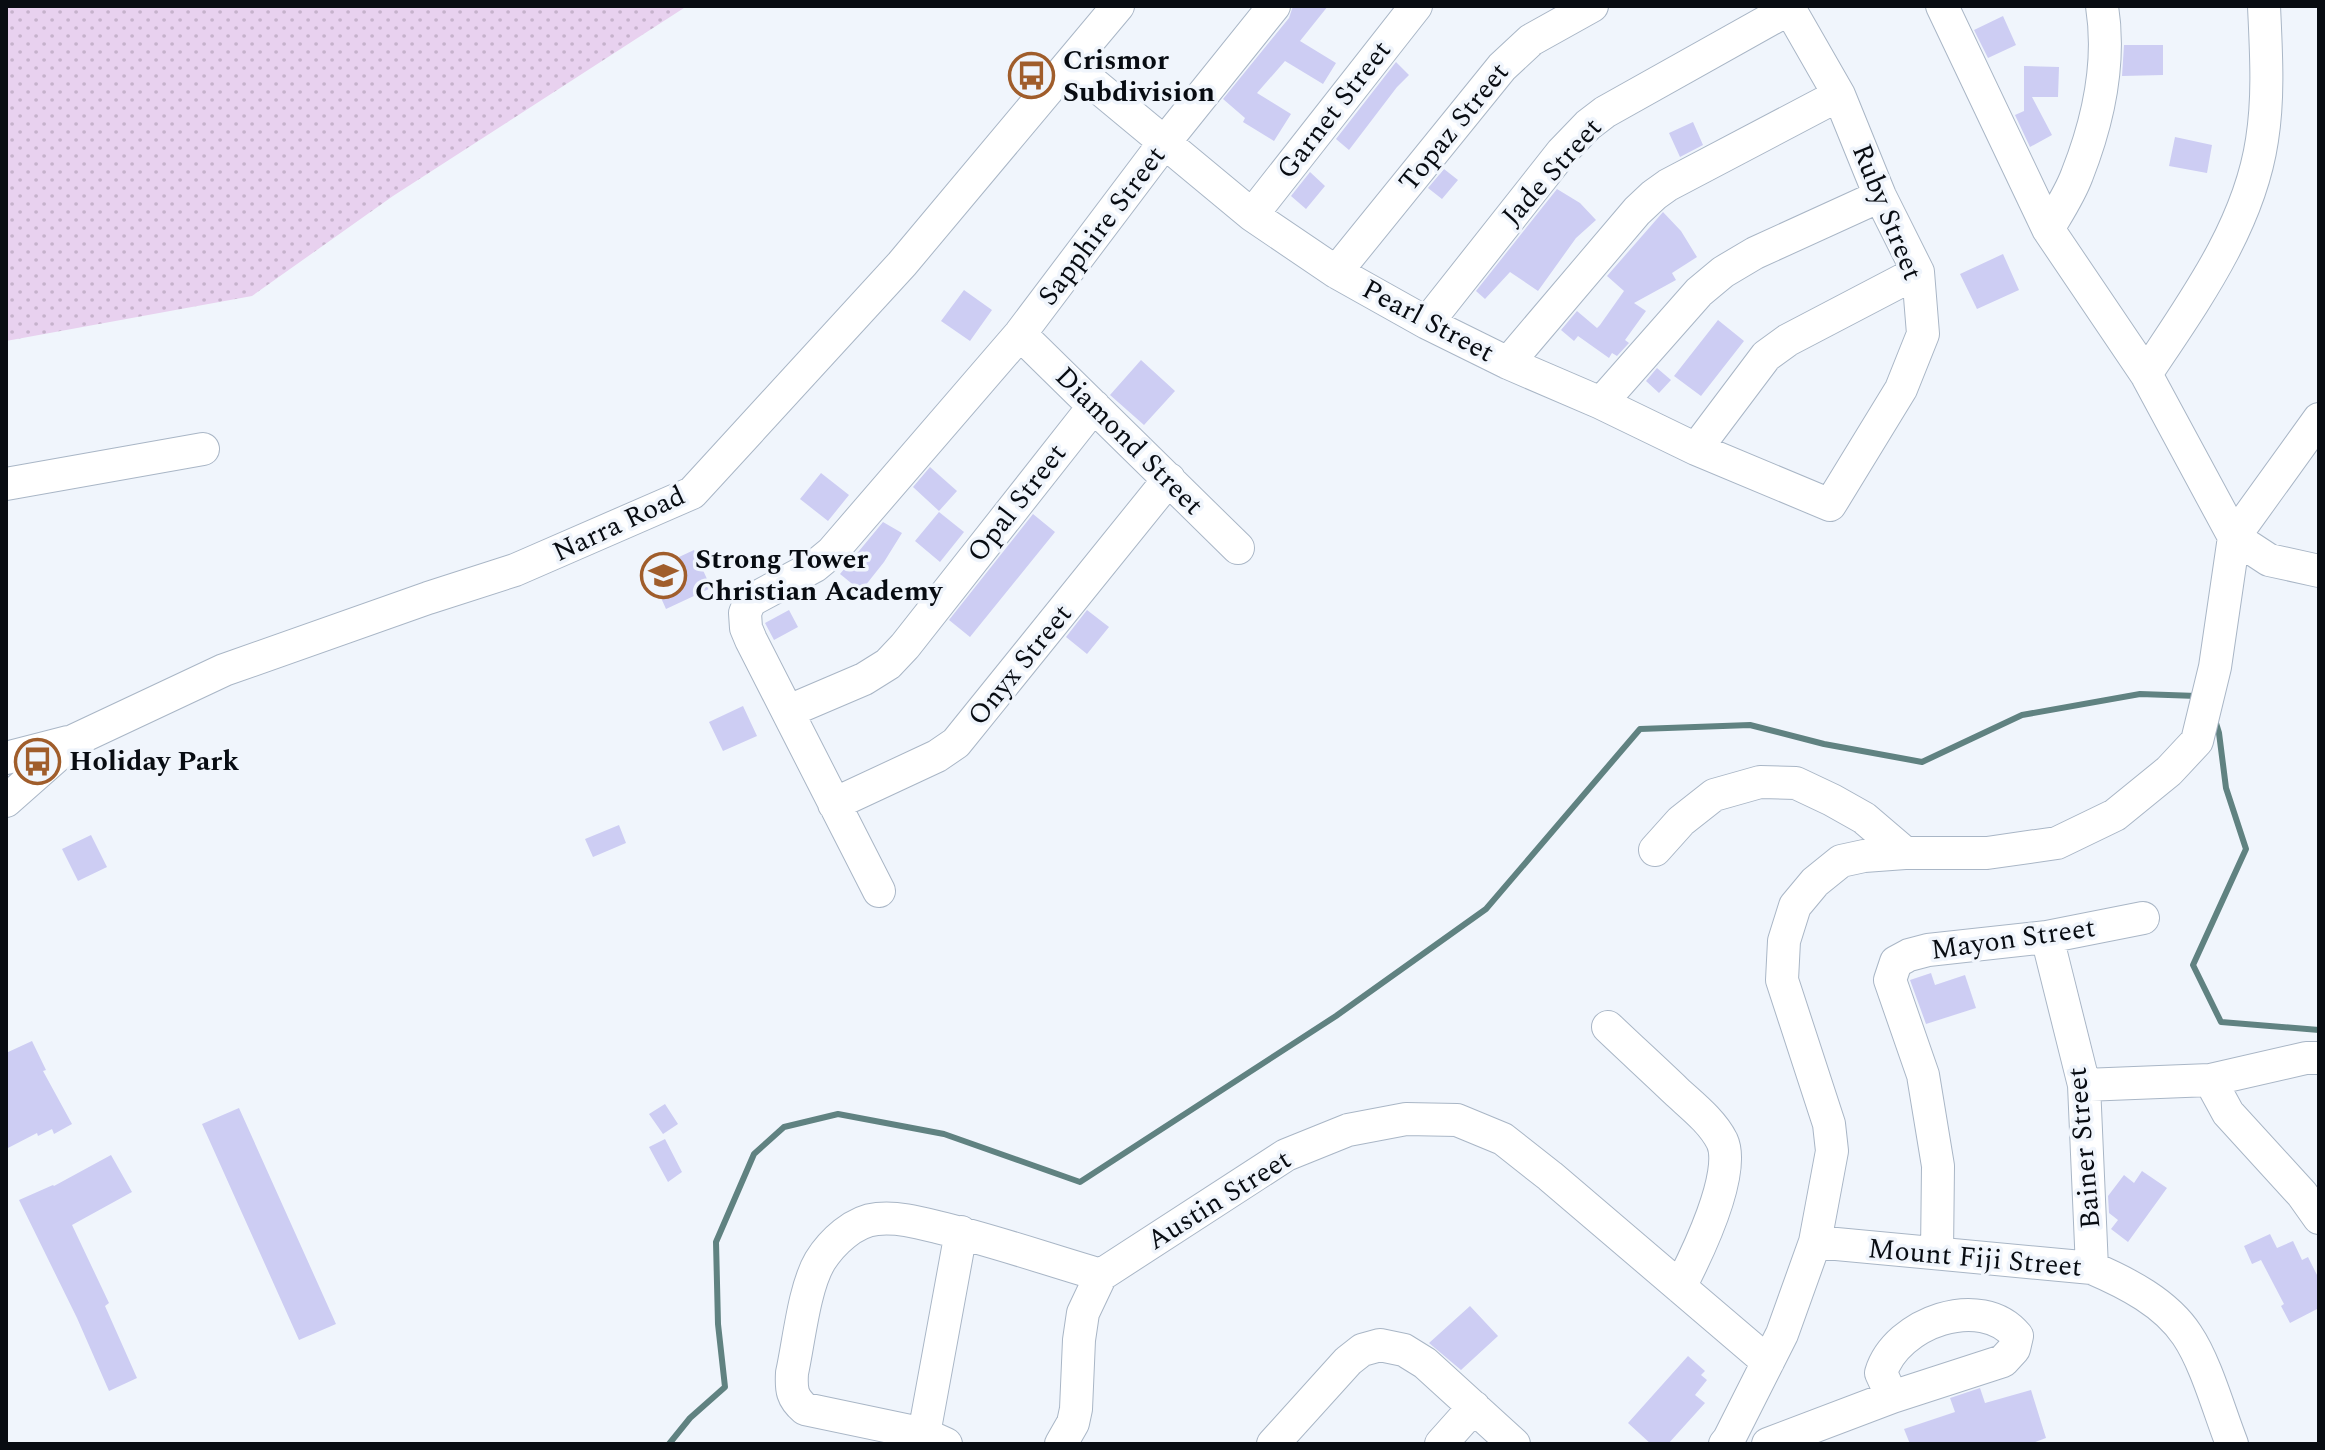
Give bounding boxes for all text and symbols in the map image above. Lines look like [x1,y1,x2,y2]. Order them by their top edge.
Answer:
street label: Garnet Street [1266,31,1402,189]
place label: Crismor Subdivision [1063,39,1215,114]
bus stop icon: Crismor Subdivision [1008,52,1056,100]
street label: Topaz Street [1388,53,1520,201]
street label: Jade Street [1491,108,1613,236]
street label: Sapphire Street [1027,137,1177,315]
street label: Ruby Street [1840,137,1934,287]
street label: Pearl Street [1354,268,1502,374]
street label: Diamond Street [1045,357,1213,525]
street label: Opal Street [957,434,1077,572]
street label: Narra Road [546,474,692,574]
place label: Strong Tower Christian Academy [695,538,944,613]
school or university icon: Strong Tower Christian Academy [640,551,688,599]
street label: Onyx Street [957,595,1083,735]
bus stop icon: Holiday Park [14,737,62,785]
place label: Holiday Park [69,740,239,783]
street label: Mayon Street [1928,906,2098,972]
street label: Bainer Street [2056,1065,2112,1231]
street label: Austin Street [1138,1138,1300,1262]
street label: Mount Fiji Street [1866,1227,2084,1289]

